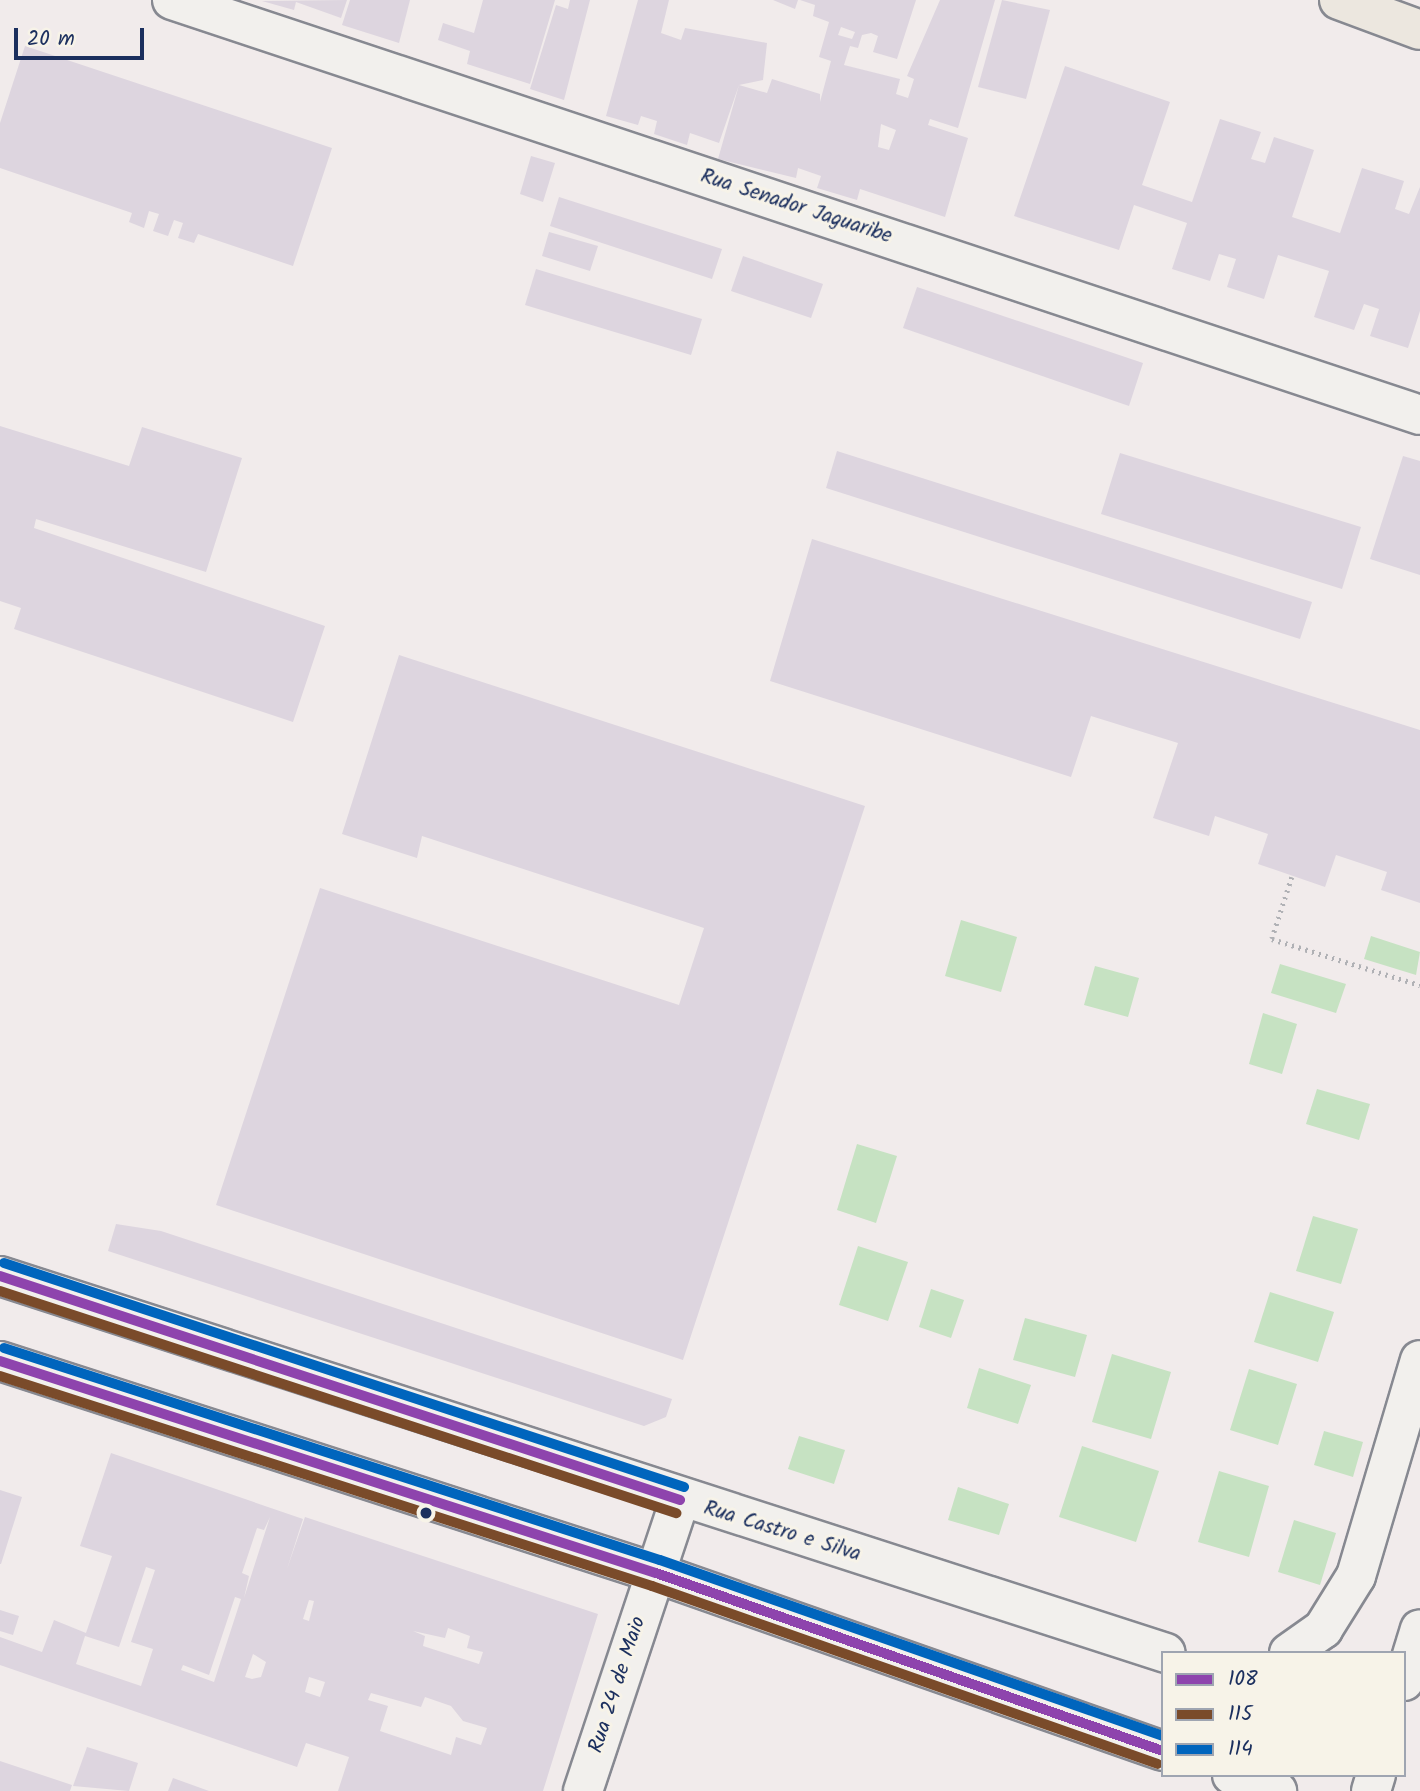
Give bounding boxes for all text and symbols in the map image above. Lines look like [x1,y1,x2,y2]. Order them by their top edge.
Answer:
scale bar [18,14,147,58]
text: 20 m [27,23,75,56]
street label: Rua Senador Jaguaribe [697,164,895,250]
street label: Rua Castro e Silva [700,1496,864,1568]
unlabelled marker [419,1506,433,1520]
street label: Rua 24 de Maio [584,1614,652,1756]
legend [1161,1651,1406,1777]
text: 108 [1228,1663,1258,1696]
text: 115 [1228,1698,1252,1731]
text: 114 [1228,1733,1253,1766]

